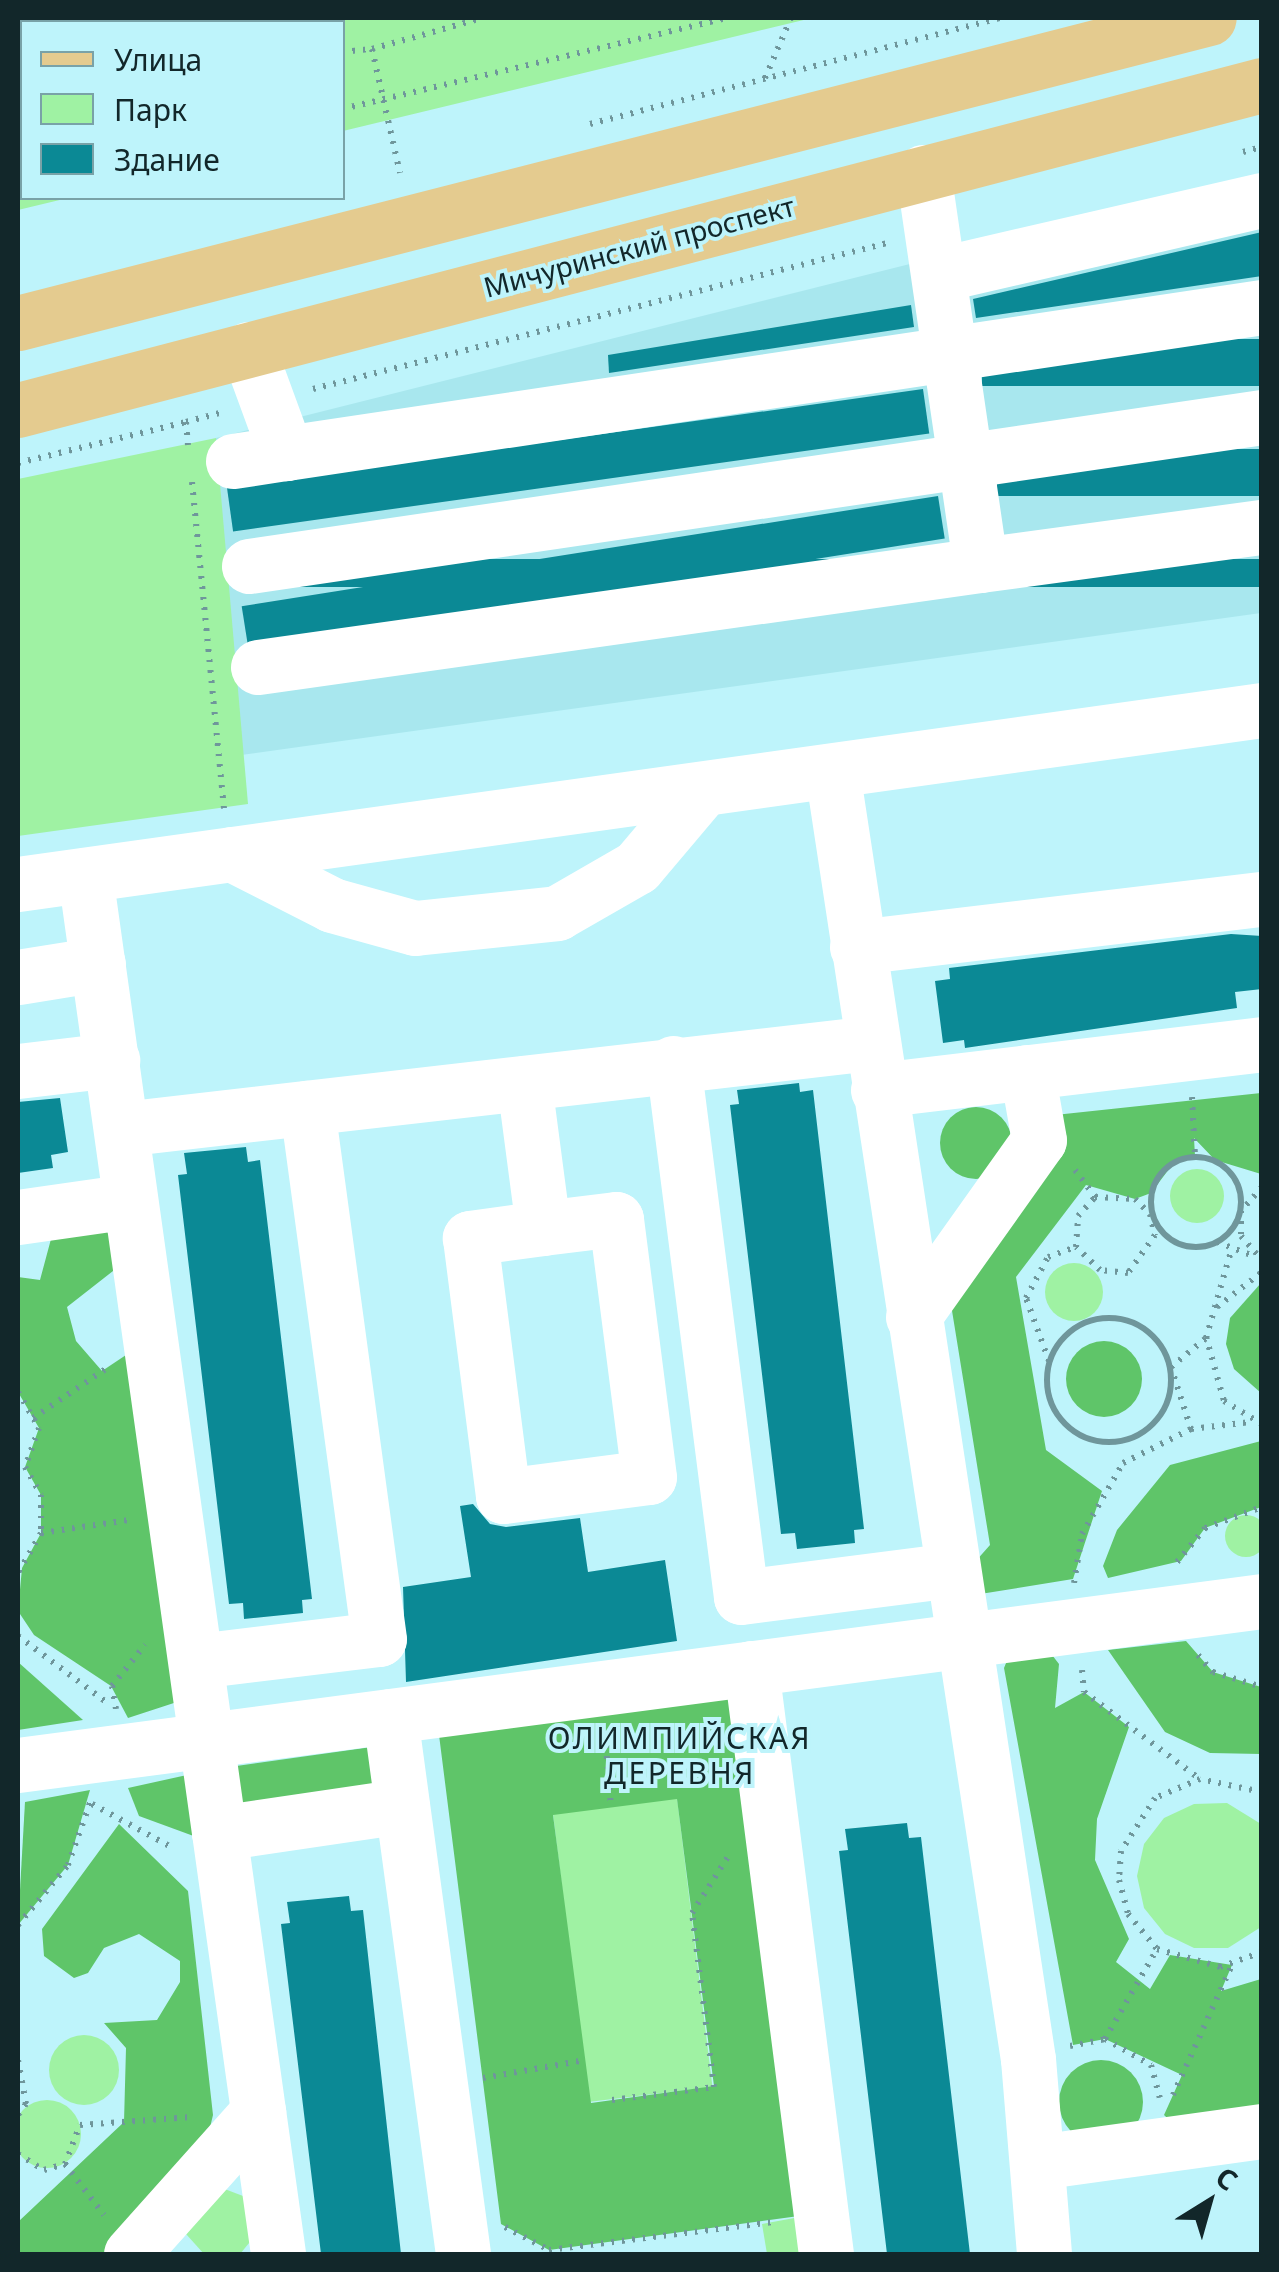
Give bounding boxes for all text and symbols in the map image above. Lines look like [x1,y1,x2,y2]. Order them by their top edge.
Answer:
legend [20,20,345,200]
text: Улица [114,39,202,80]
text: Парк [114,89,187,130]
text: Здание [114,139,220,180]
street label: Мичуринский проспект [480,188,798,304]
district label: ОЛИМПИЙСКАЯ ДЕРЕВНЯ [548,1720,812,1790]
north arrow [1159,2152,1259,2252]
text: С [1208,2157,1246,2199]

